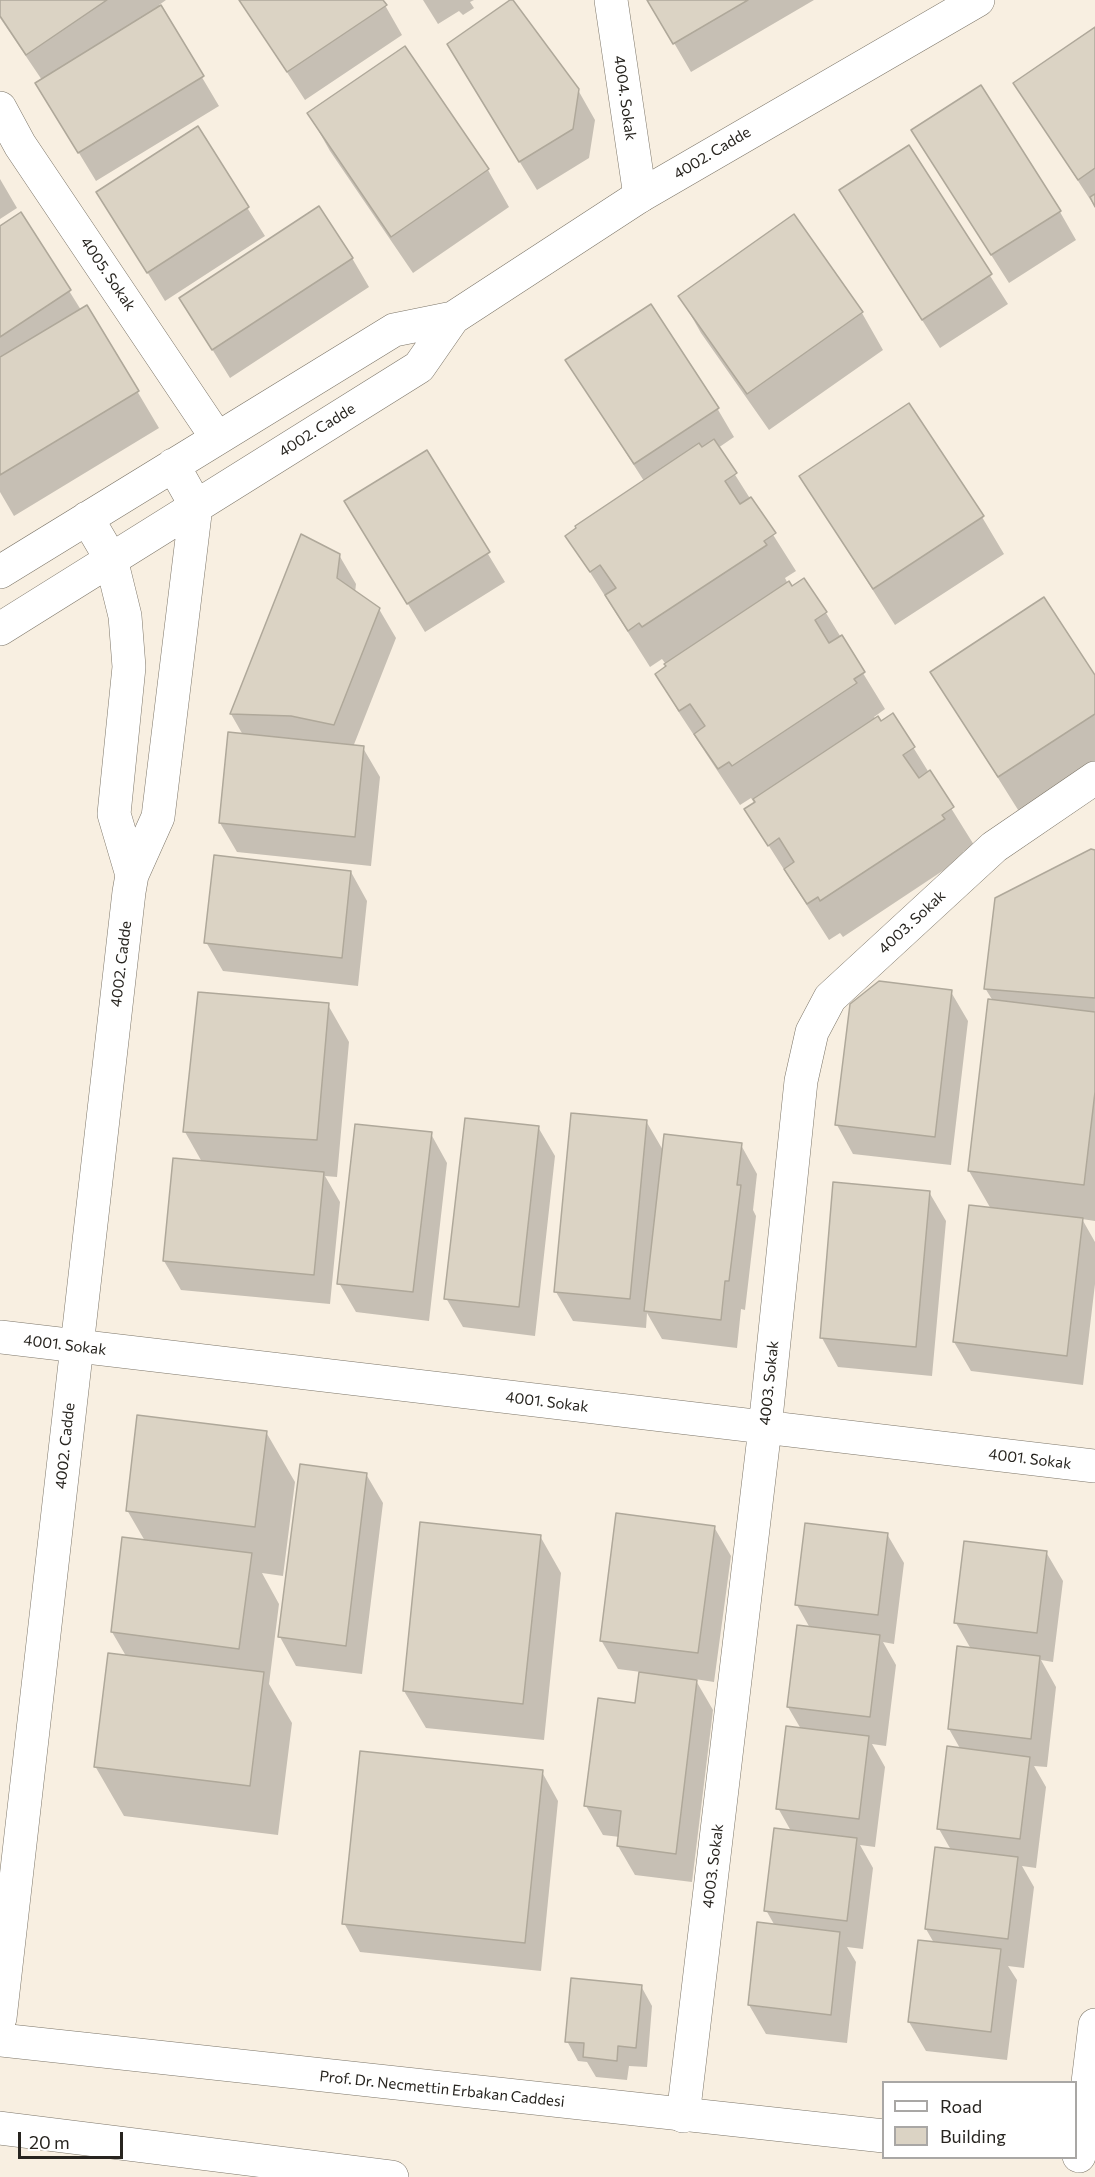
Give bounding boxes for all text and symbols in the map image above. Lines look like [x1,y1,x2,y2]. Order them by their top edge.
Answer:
street label: 4004. Sokak [610,54,640,142]
street label: 4002. Cadde [670,123,754,183]
street label: 4005. Sokak [77,234,139,314]
street label: 4002. Cadde [276,399,358,461]
street label: 4003. Sokak [875,886,949,958]
street label: 4002. Cadde [107,920,135,1008]
street label: 4001. Sokak [23,1331,107,1359]
street label: 4003. Sokak [756,1340,782,1426]
street label: 4001. Sokak [505,1388,589,1416]
street label: 4002. Cadde [52,1402,78,1490]
street label: 4001. Sokak [988,1445,1072,1473]
street label: 4003. Sokak [699,1823,727,1909]
street label: Prof. Dr. Necmettin Erbakan Caddesi [318,2067,566,2111]
legend [882,2081,1077,2159]
text: Road [940,2095,982,2117]
scale bar [21,2120,126,2158]
text: Building [940,2125,1006,2147]
text: 20 m [29,2131,70,2153]

